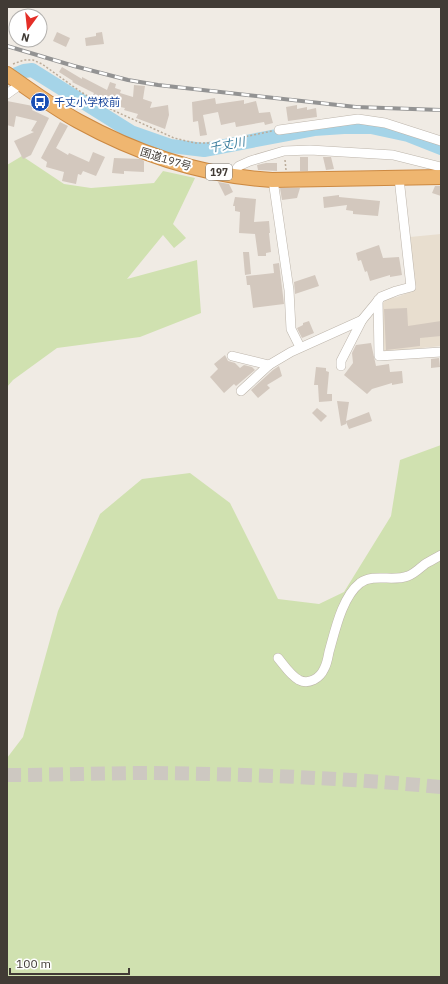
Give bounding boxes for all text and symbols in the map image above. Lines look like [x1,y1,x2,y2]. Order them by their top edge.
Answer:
north arrow [8,8,48,48]
text: N [20,30,31,45]
bus stop icon: 千丈小学校前 [29,91,51,113]
place label: 千丈小学校前 [54,95,120,109]
water label: 千丈川 [208,133,248,155]
street label: 国道197号 [139,145,193,173]
road number: 197 [206,164,232,180]
scale bar [10,950,129,976]
text: 100 m [16,956,51,971]

